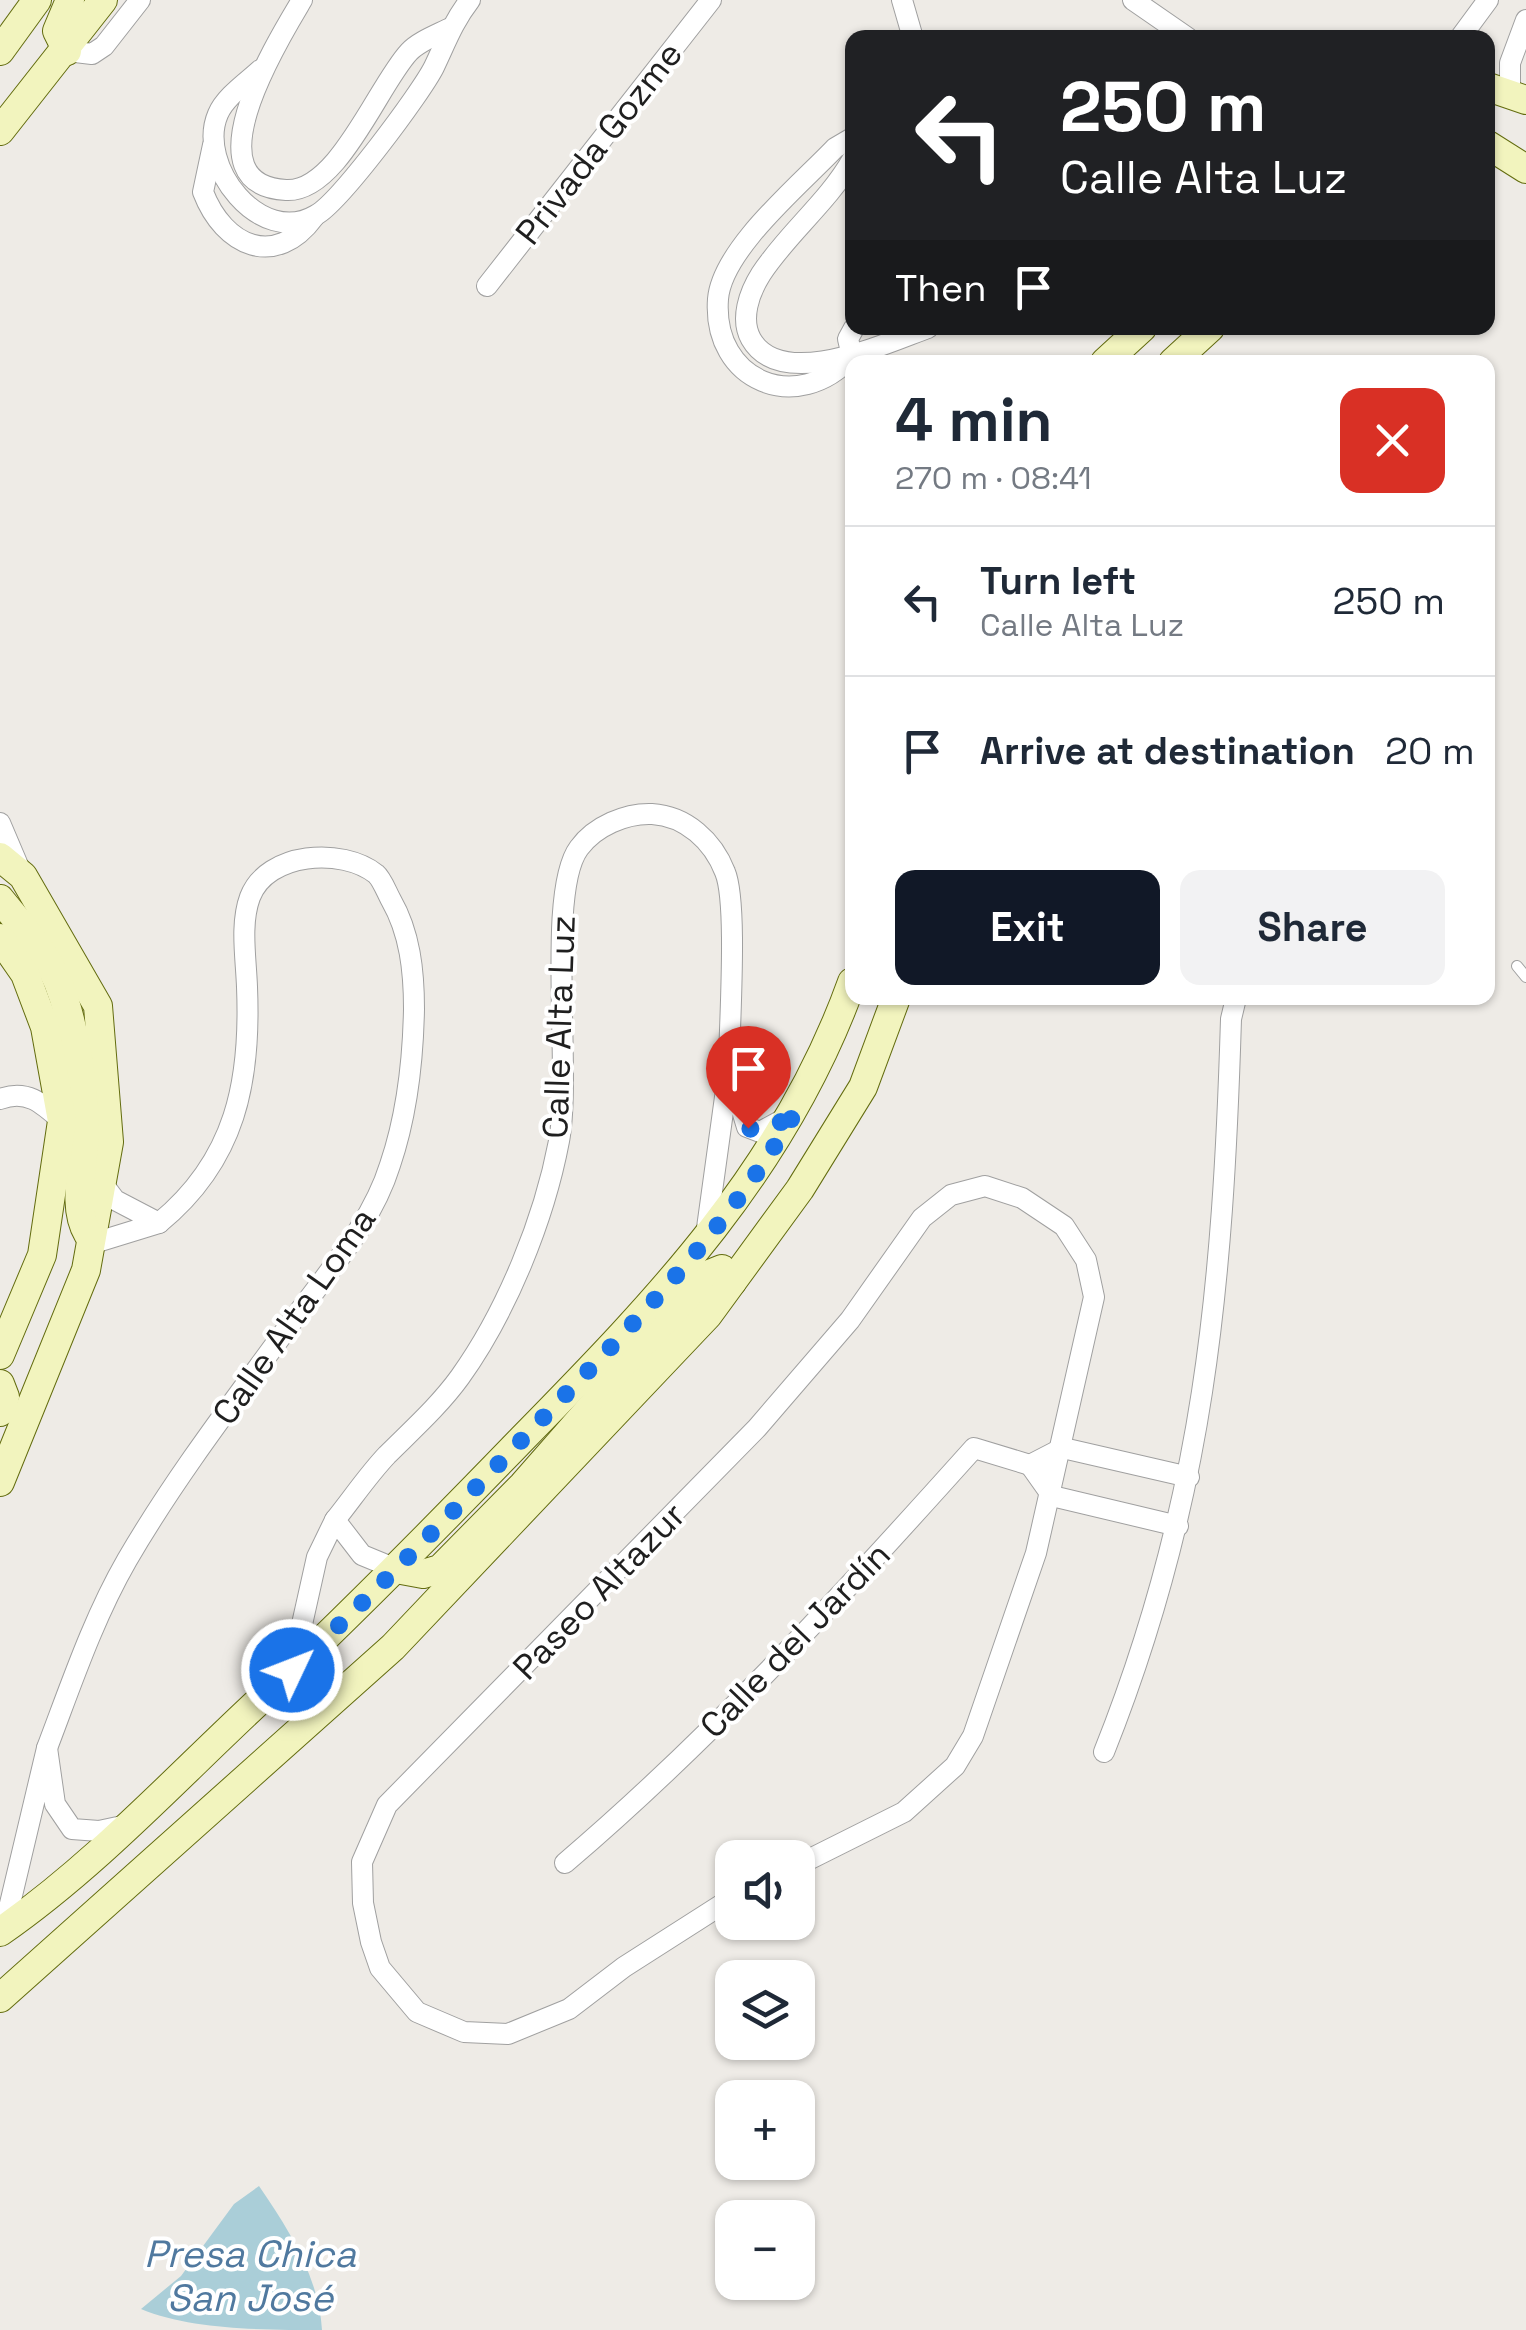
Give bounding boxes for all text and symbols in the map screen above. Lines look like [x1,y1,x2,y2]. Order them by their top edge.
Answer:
street label: Privada Gozme [506,33,692,253]
text: 250 m [1060,62,1267,151]
icon: left [895,70,1025,200]
text: Calle Alta Luz [1060,149,1347,206]
icon: arrive [1006,260,1061,315]
text: Then [895,264,986,312]
text: 4 min [895,382,1053,459]
button: close [1340,388,1445,493]
text: 270 m · 08:41 [895,458,1092,498]
text: Turn left [980,557,1136,605]
icon: left [895,574,950,629]
text: 250 m [1333,577,1445,625]
text: Calle Alta Luz [980,605,1184,645]
icon: arrive [895,724,950,779]
text: Arrive at destination [980,727,1355,775]
text: 20 m [1385,727,1475,775]
button: Exit [895,870,1160,985]
button: Share [1180,870,1445,985]
street label: Calle Alta Luz [533,915,585,1139]
pin [706,1026,791,1129]
icon: arrive [721,1041,776,1096]
street label: Calle Alta Loma [203,1199,385,1433]
street label: Paseo Altazur [503,1493,695,1689]
street label: Calle del Jardín [690,1533,900,1747]
position arrow [240,1618,344,1722]
map controls [715,1840,815,2300]
button: sound [715,1840,815,1940]
button: layers [715,1960,815,2060]
button: + [715,2080,815,2180]
button: − [715,2200,815,2300]
water label: Presa Chica San José [144,2230,356,2322]

